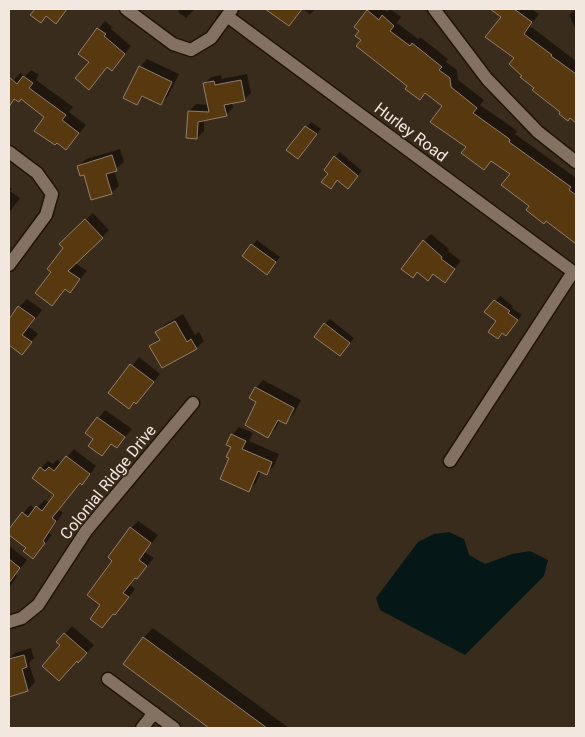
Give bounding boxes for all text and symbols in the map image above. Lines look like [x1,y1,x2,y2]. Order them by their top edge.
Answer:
street label: Hurley Road [371,98,451,166]
street label: Colonial Ridge Drive [56,421,160,543]

